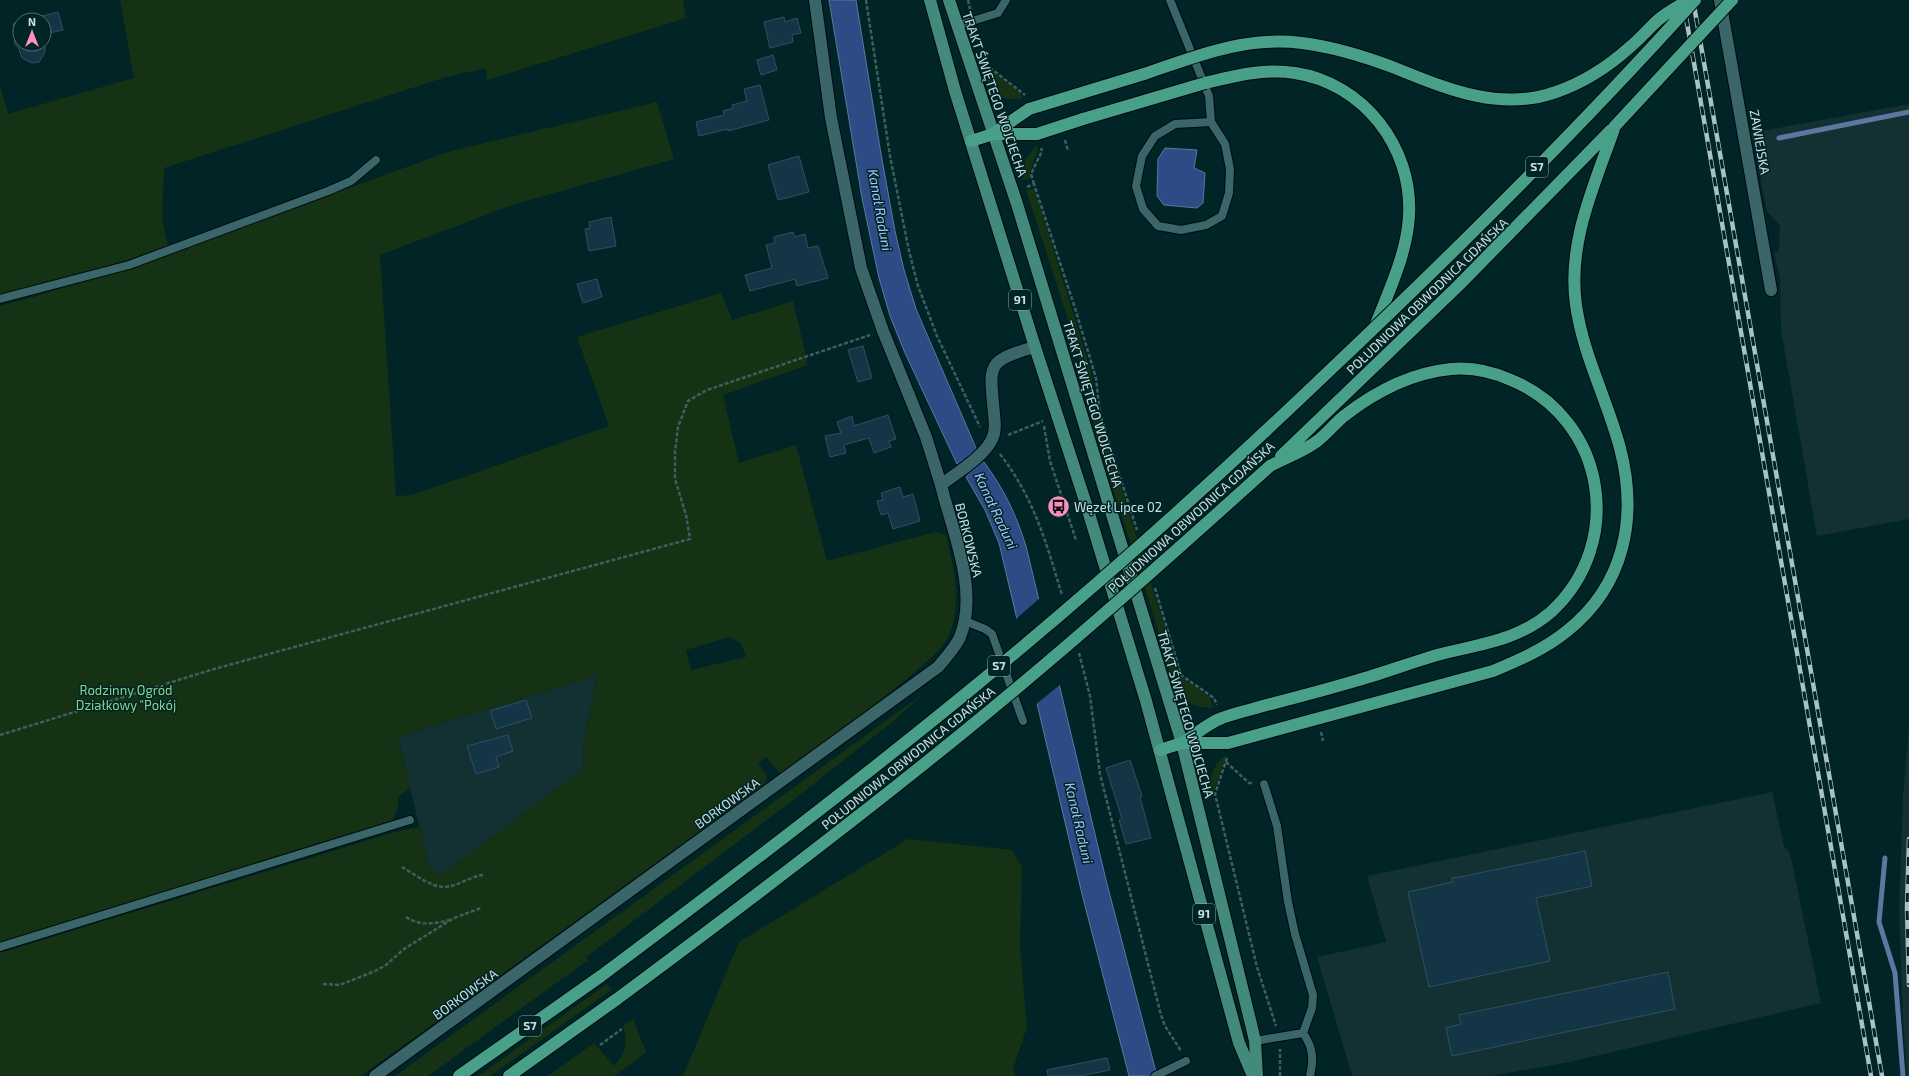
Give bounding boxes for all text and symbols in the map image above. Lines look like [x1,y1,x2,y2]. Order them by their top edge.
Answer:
street label: TRAKT ŚWIĘTEGO WOJCIECHA [959,9,1032,179]
north arrow [12,12,52,52]
text: N [28,15,36,28]
street label: ZAWIEJSKA [1746,108,1774,176]
road number: S7 [1526,157,1548,177]
water label: Kanał Raduni [865,168,896,253]
street label: POŁUDNIOWA OBWODNICA GDAŃSKA [1342,214,1511,378]
road number: 91 [1009,290,1031,310]
street label: TRAKT ŚWIĘTEGO WOJCIECHA [1060,318,1127,489]
street label: POŁUDNIOWA OBWODNICA GDAŃSKA [1104,437,1277,596]
water label: Kanał Raduni [971,470,1022,552]
bus stop icon: Węzeł Lipce 02 [1046,494,1072,520]
place label: Węzeł Lipce 02 [1074,499,1162,515]
street label: BORKOWSKA [952,501,986,579]
street label: TRAKT ŚWIĘTEGO WOJCIECHA [1154,628,1219,800]
road number: S7 [988,656,1010,676]
park label: Rodzinny Ogród Działkowy "Pokój [76,682,176,713]
street label: POŁUDNIOWA OBWODNICA GDAŃSKA [818,682,998,833]
street label: BORKOWSKA [691,774,763,832]
water label: Kanał Raduni [1062,781,1097,866]
road number: 91 [1193,904,1215,924]
street label: BORKOWSKA [429,965,501,1023]
road number: S7 [519,1016,541,1036]

